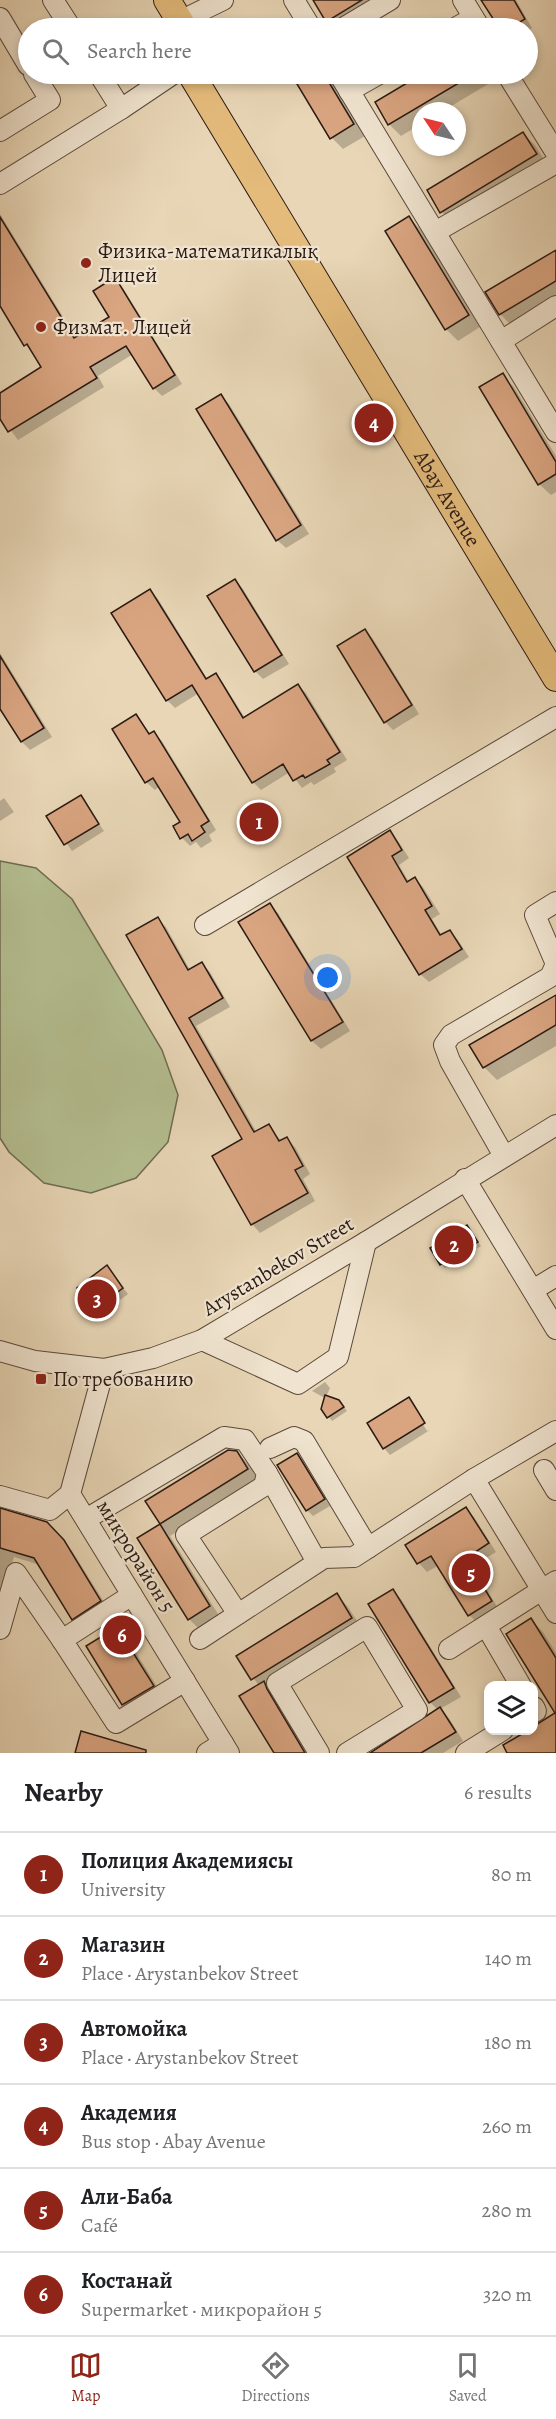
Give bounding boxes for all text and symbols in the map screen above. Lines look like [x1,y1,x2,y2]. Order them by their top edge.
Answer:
search box [18,18,538,84]
icon: search [39,35,72,68]
text: Search here [87,36,192,66]
north arrow [412,102,466,156]
place label: Физика-математикалық Лицей [98,237,318,289]
marker: Физика-математикалық Лицей [79,256,93,270]
place label: Физмат. Лицей [53,313,192,341]
marker: Физмат. Лицей [34,320,48,334]
pin: 4 [354,400,394,446]
street label: Abay Avenue [407,444,487,552]
pin: 1 [240,800,278,844]
your location [313,963,342,992]
street label: Arystanbekov Street [196,1210,359,1323]
pin: 2 [434,1222,474,1268]
pin: 3 [78,1276,116,1322]
place label: По требованию [53,1365,193,1393]
marker: По требованию [34,1372,48,1386]
street label: микрорайон 5 [90,1494,182,1618]
pin: 5 [452,1550,490,1596]
pin: 6 [102,1612,142,1658]
map controls [484,1681,538,1735]
button: layers [484,1681,538,1735]
text: Nearby [24,1775,103,1810]
text: 6 results [464,1779,532,1806]
text: Полиция Академиясы [81,1846,293,1876]
text: 1 [40,1861,47,1888]
text: 80 m [491,1861,532,1888]
text: University [81,1876,165,1903]
text: Магазин [81,1930,165,1960]
text: 2 [39,1945,48,1972]
text: 140 m [485,1945,532,1972]
text: Place · Arystanbekov Street [81,1960,299,1987]
text: Автомойка [81,2014,187,2044]
text: 3 [39,2029,48,2056]
text: 180 m [484,2029,532,2056]
text: Place · Arystanbekov Street [81,2044,299,2071]
text: Академия [81,2098,177,2128]
text: 4 [39,2113,48,2140]
text: 260 m [482,2113,532,2140]
text: Bus stop · Abay Avenue [81,2128,266,2155]
text: Али-Баба [81,2182,172,2212]
text: 5 [39,2197,48,2224]
text: 280 m [482,2197,532,2224]
text: Café [81,2212,118,2239]
text: Костанай [81,2266,173,2296]
text: 6 [39,2281,48,2308]
text: 320 m [483,2281,532,2308]
text: Supermarket · микрорайон 5 [81,2296,322,2323]
tab: Map [69,2349,102,2407]
tab: Directions [241,2349,310,2407]
tab: Saved [449,2349,487,2407]

